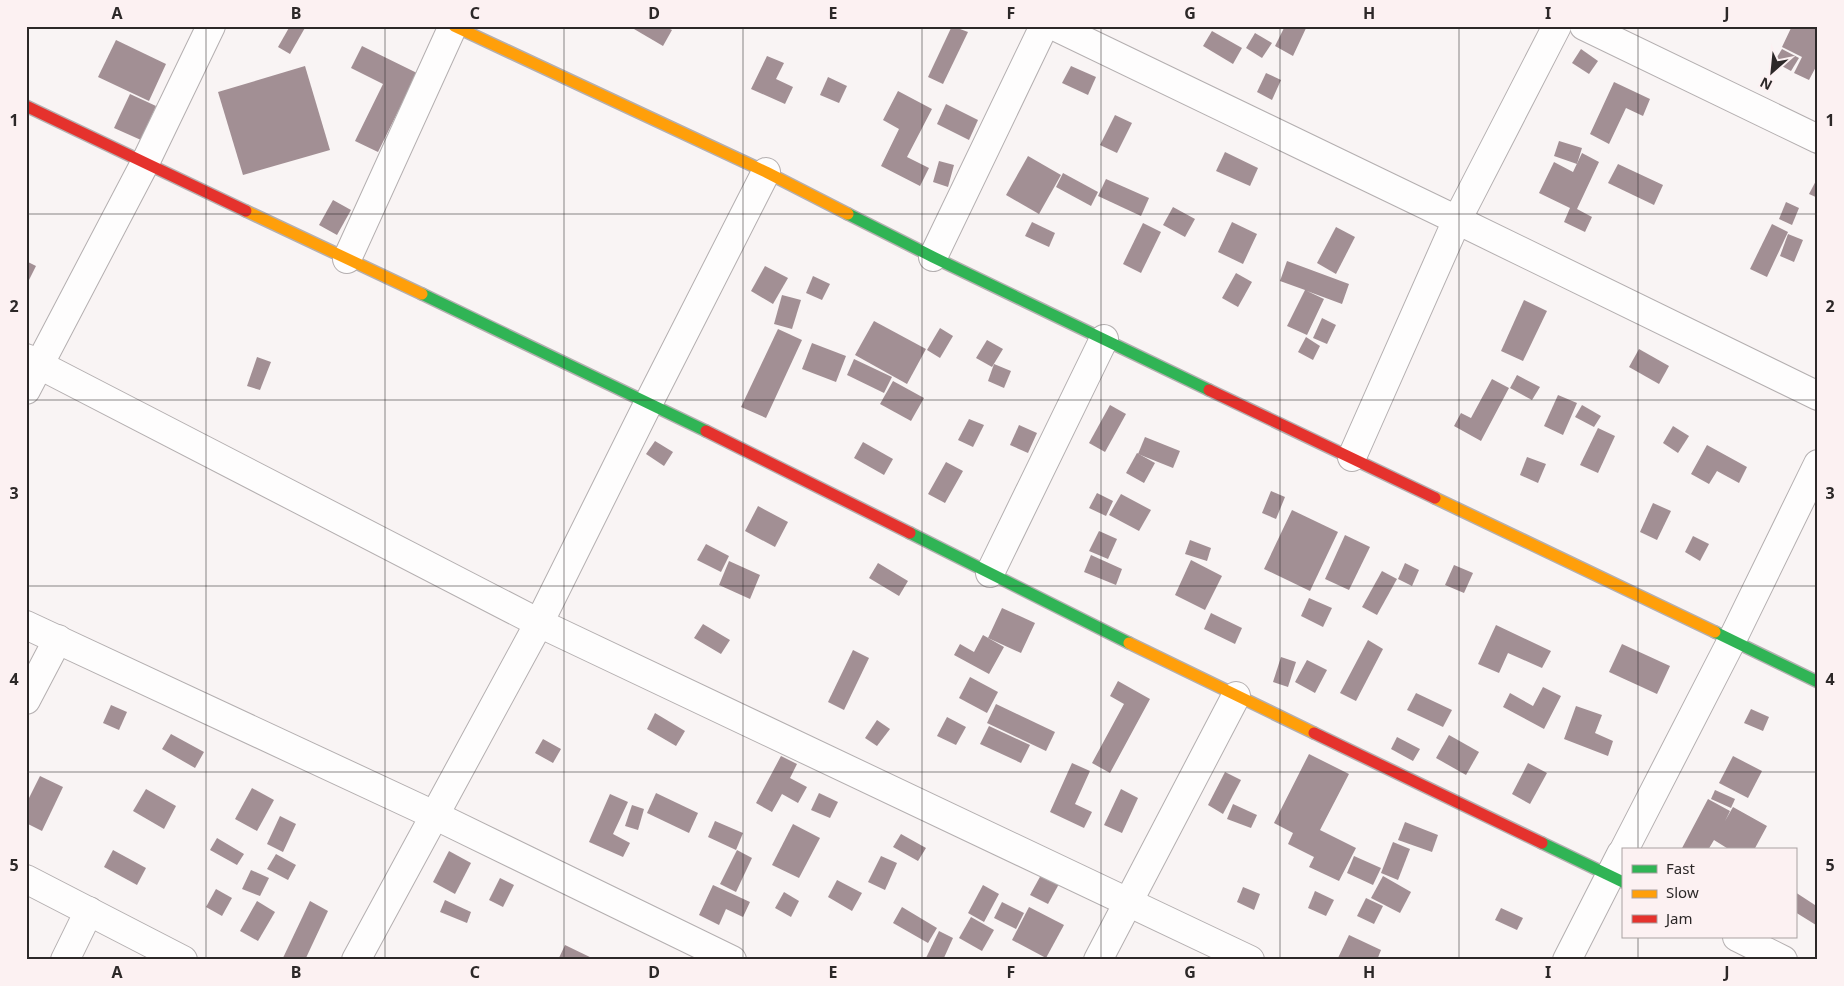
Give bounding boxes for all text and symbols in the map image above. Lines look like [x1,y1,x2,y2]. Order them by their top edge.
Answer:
text: A [111,2,123,24]
text: B [291,2,301,24]
text: C [470,2,480,24]
text: D [648,2,660,24]
text: E [829,2,838,24]
text: F [1007,2,1015,24]
text: G [1184,2,1196,24]
text: H [1363,2,1375,24]
text: I [1545,2,1551,24]
text: J [1722,2,1730,24]
north arrow [1746,48,1796,98]
text: N [1756,73,1775,95]
text: 1 [9,109,19,131]
text: 1 [1825,109,1835,131]
text: 2 [9,295,19,317]
text: 2 [1825,295,1835,317]
text: 3 [9,482,19,504]
text: 3 [1825,482,1835,504]
text: 4 [9,668,19,690]
text: 4 [1825,668,1835,690]
legend [1622,848,1796,938]
text: 5 [9,854,19,876]
text: 5 [1825,854,1835,876]
text: Fast [1666,858,1695,878]
text: Slow [1666,882,1699,902]
text: Jam [1664,908,1693,928]
text: A [111,961,123,983]
text: B [291,961,301,983]
text: C [470,961,480,983]
text: D [648,961,660,983]
text: E [829,961,838,983]
text: F [1007,961,1015,983]
text: G [1184,961,1196,983]
text: H [1363,961,1375,983]
text: I [1545,961,1551,983]
text: J [1722,961,1730,983]

